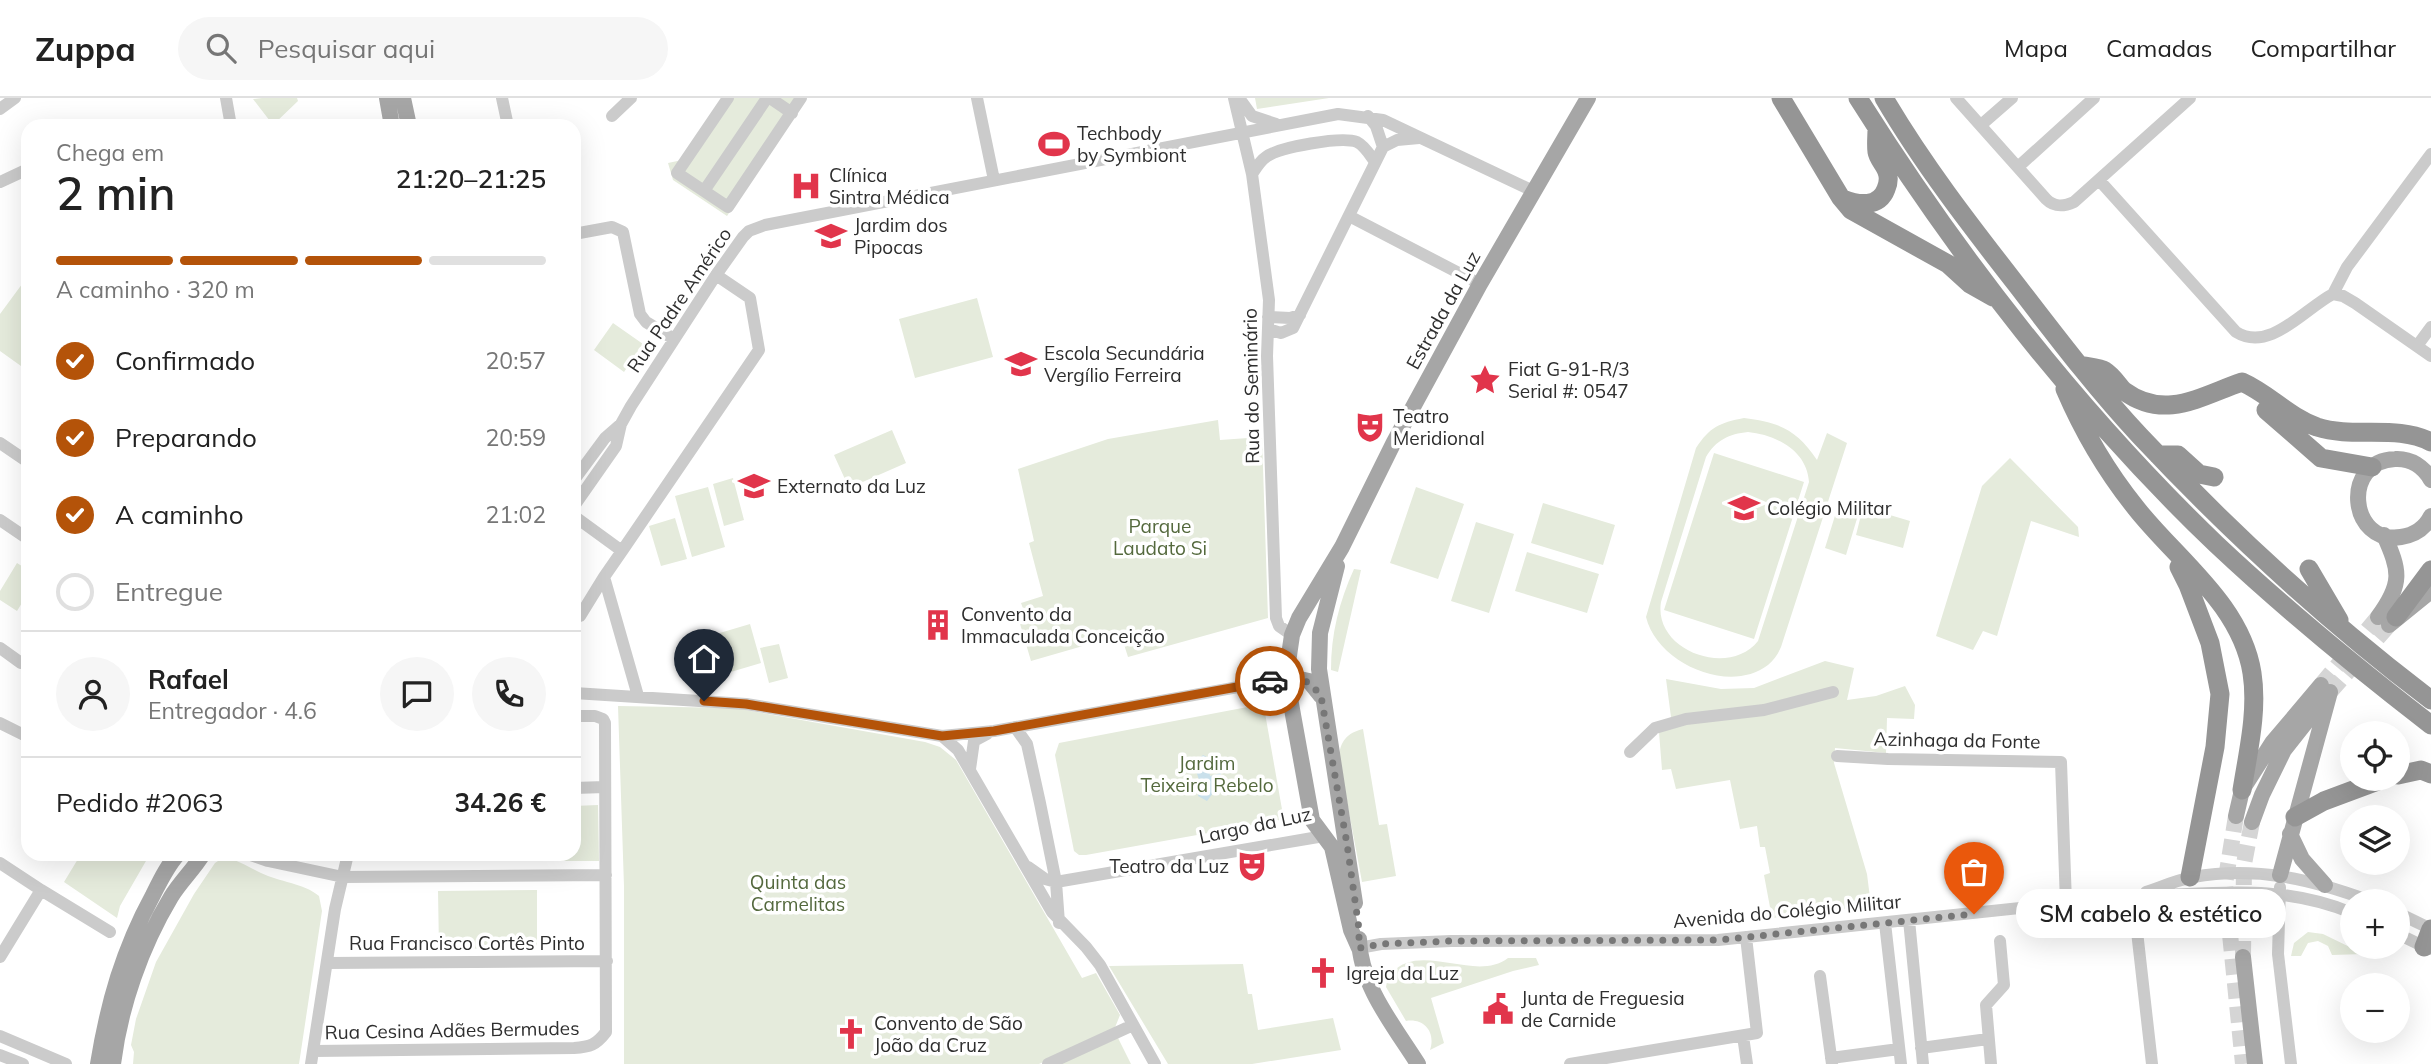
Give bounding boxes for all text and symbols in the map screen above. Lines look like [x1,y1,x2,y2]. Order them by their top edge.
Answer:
search box [178,17,668,80]
text: Zuppa [35,28,136,69]
icon: search [202,29,240,67]
text: Pesquisar aqui [258,32,435,65]
text: Mapa [2004,33,2068,63]
text: Camadas [2106,33,2213,63]
text: Compartilhar [2251,33,2396,63]
place label: Techbody by Symbiont [1077,121,1187,167]
sports icon: Techbody by Symbiont [1037,127,1071,161]
text: Chega em [56,138,164,167]
text: 21:20–21:25 [396,162,546,195]
place label: Clínica Sintra Médica [829,163,950,209]
text: 2 min [56,164,175,222]
hospital icon: Clínica Sintra Médica [789,169,823,203]
place label: Jardim dos Pipocas [854,213,948,259]
school or university icon: Jardim dos Pipocas [814,219,848,253]
street label: Rua Padre Américo [622,223,736,377]
street label: Estrada da Luz [1401,246,1485,373]
text: A caminho · 320 m [56,275,255,304]
street label: Rua do Seminário [1238,308,1264,464]
place label: Escola Secundária Vergílio Ferreira [1044,341,1205,387]
icon: check [56,342,94,380]
text: Confirmado [115,344,255,377]
text: 20:57 [486,346,546,375]
school or university icon: Escola Secundária Vergílio Ferreira [1004,347,1038,381]
place label: Fiat G-91-R/3 Serial #: 0547 [1508,357,1630,403]
place icon: Fiat G-91-R/3 Serial #: 0547 [1468,363,1502,397]
place label: Teatro Meridional [1393,404,1485,450]
theatre icon: Teatro Meridional [1353,410,1387,444]
icon: check [56,419,94,457]
text: Preparando [115,421,257,454]
text: 20:59 [486,423,546,452]
school or university icon: Externato da Luz [737,469,771,503]
place label: Externato da Luz [777,474,926,498]
school or university icon: Colégio Militar [1727,491,1761,525]
icon: check [56,496,94,534]
place label: Colégio Militar [1767,496,1892,520]
text: A caminho [115,498,244,531]
text: 21:02 [486,500,546,529]
park label: Parque Laudato Si [1113,514,1207,560]
text: Entregue [115,575,223,608]
place label: Convento da Immaculada Conceição [961,602,1165,648]
building icon: Convento da Immaculada Conceição [921,608,955,642]
pin [674,629,734,701]
icon: home [685,640,723,678]
courier [1235,646,1305,716]
button: person [56,657,130,731]
button: chat [380,657,454,731]
button: phone [472,657,546,731]
icon: car [1251,662,1289,700]
text: Rafael [148,663,229,696]
text: Entregador · 4.6 [148,696,317,725]
map controls [2340,721,2410,1043]
button: locate [2340,721,2410,791]
street label: Azinhaga da Fonte [1873,727,2041,753]
park label: Jardim Teixeira Rebelo [1140,751,1274,797]
text: Pedido #2063 [56,786,224,819]
text: 34.26 € [454,786,546,819]
street label: Largo da Luz [1196,801,1314,849]
button: layers [2340,805,2410,875]
pin [1944,842,2004,914]
theatre icon: Teatro da Luz [1235,849,1269,883]
icon: bag [1955,853,1993,891]
place label: Teatro da Luz [1109,854,1229,878]
park label: Quinta das Carmelitas [750,870,846,916]
street label: Avenida do Colégio Militar [1672,889,1902,933]
button: + [2340,889,2410,959]
callout: SM cabelo & estético [2016,890,2286,938]
text: SM cabelo & estético [2040,899,2262,928]
street label: Rua Francisco Cortês Pinto [349,931,585,955]
church icon: Igreja da Luz [1306,956,1340,990]
place label: Igreja da Luz [1346,961,1459,985]
button: − [2340,973,2410,1043]
place label: Junta de Freguesia de Carnide [1521,986,1685,1032]
public building icon: Junta de Freguesia de Carnide [1481,992,1515,1026]
place label: Convento de São João da Cruz [874,1011,1023,1057]
street label: Rua Cesina Adães Bermudes [324,1016,580,1044]
church icon: Convento de São João da Cruz [834,1017,868,1051]

